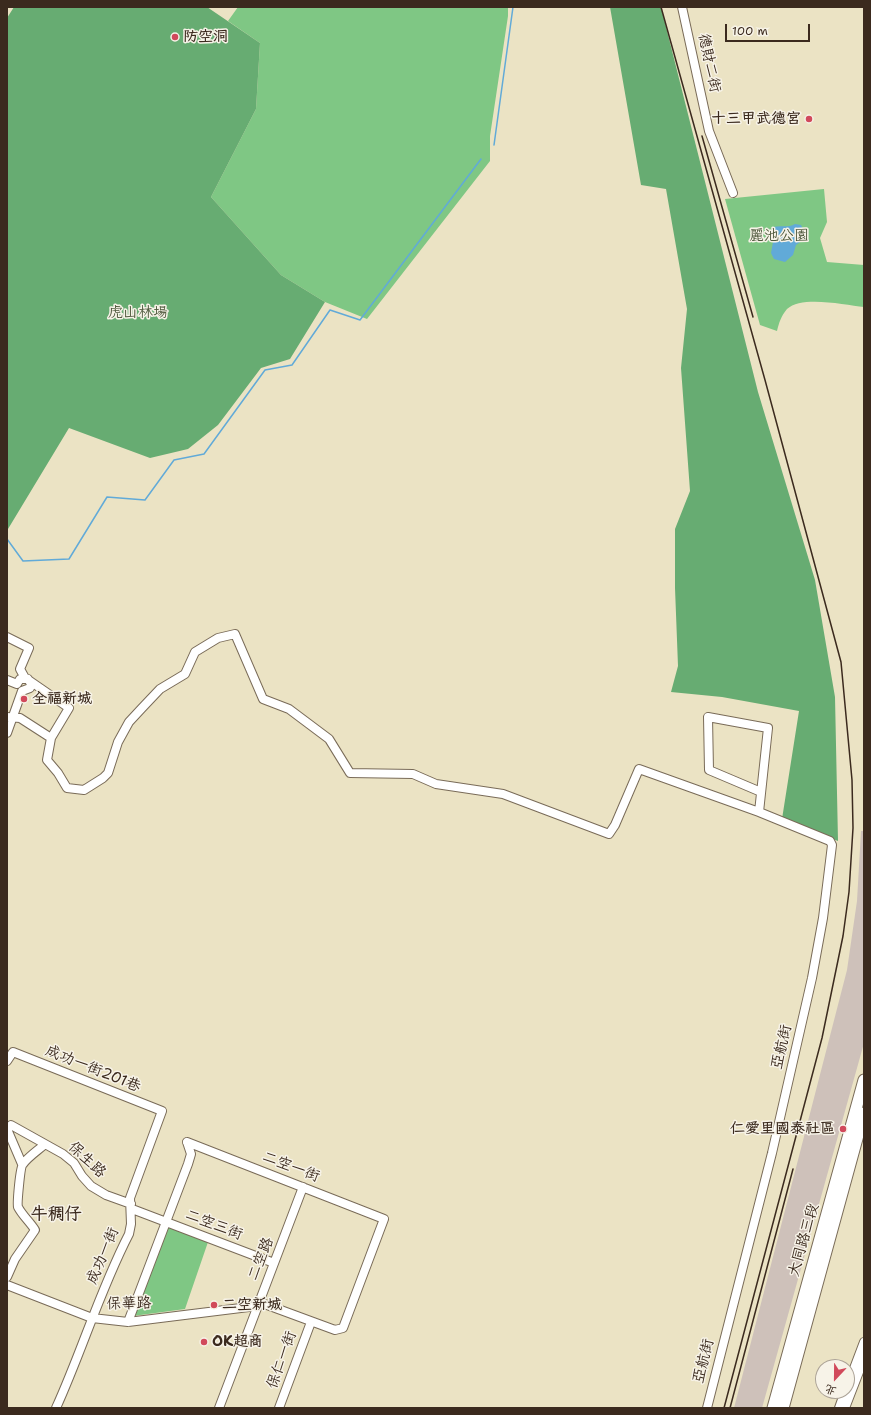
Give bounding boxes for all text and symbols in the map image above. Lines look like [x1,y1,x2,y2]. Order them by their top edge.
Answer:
scale bar [727,16,812,42]
text: 100 m [732,23,768,39]
place label: 防空洞 [183,28,228,46]
marker: 防空洞 [170,32,180,42]
street label: 德財二街 [694,32,724,94]
place label: 十三甲武德宮 [711,110,801,128]
marker: 十三甲武德宮 [804,114,814,124]
park label: 麗池公園 [749,227,809,245]
park label: 虎山林場 [108,304,168,322]
place label: 全福新城 [32,690,92,708]
marker: 全福新城 [19,694,29,704]
street label: 亞航街 [768,1023,796,1071]
street label: 成功一街201巷 [43,1042,143,1096]
place label: 仁愛里國泰社區 [730,1120,835,1138]
marker: 仁愛里國泰社區 [838,1124,848,1134]
street label: 保生路 [64,1138,110,1182]
street label: 二空一街 [260,1148,322,1186]
street label: 大同路三段 [785,1201,823,1279]
district label: 牛稠仔 [31,1205,81,1225]
street label: 二空三街 [183,1206,245,1244]
street label: 成功一街 [83,1225,123,1287]
street label: 二空路 [244,1235,278,1283]
street label: 保華路 [106,1295,152,1313]
place label: 二空新城 [222,1296,282,1314]
marker: 二空新城 [209,1300,219,1310]
street label: 保仁一街 [263,1329,301,1391]
place label: OK超商 [212,1333,263,1351]
marker: OK超商 [199,1337,209,1347]
street label: 亞航街 [690,1337,718,1385]
north arrow [815,1359,855,1399]
text: 北 [823,1381,839,1399]

